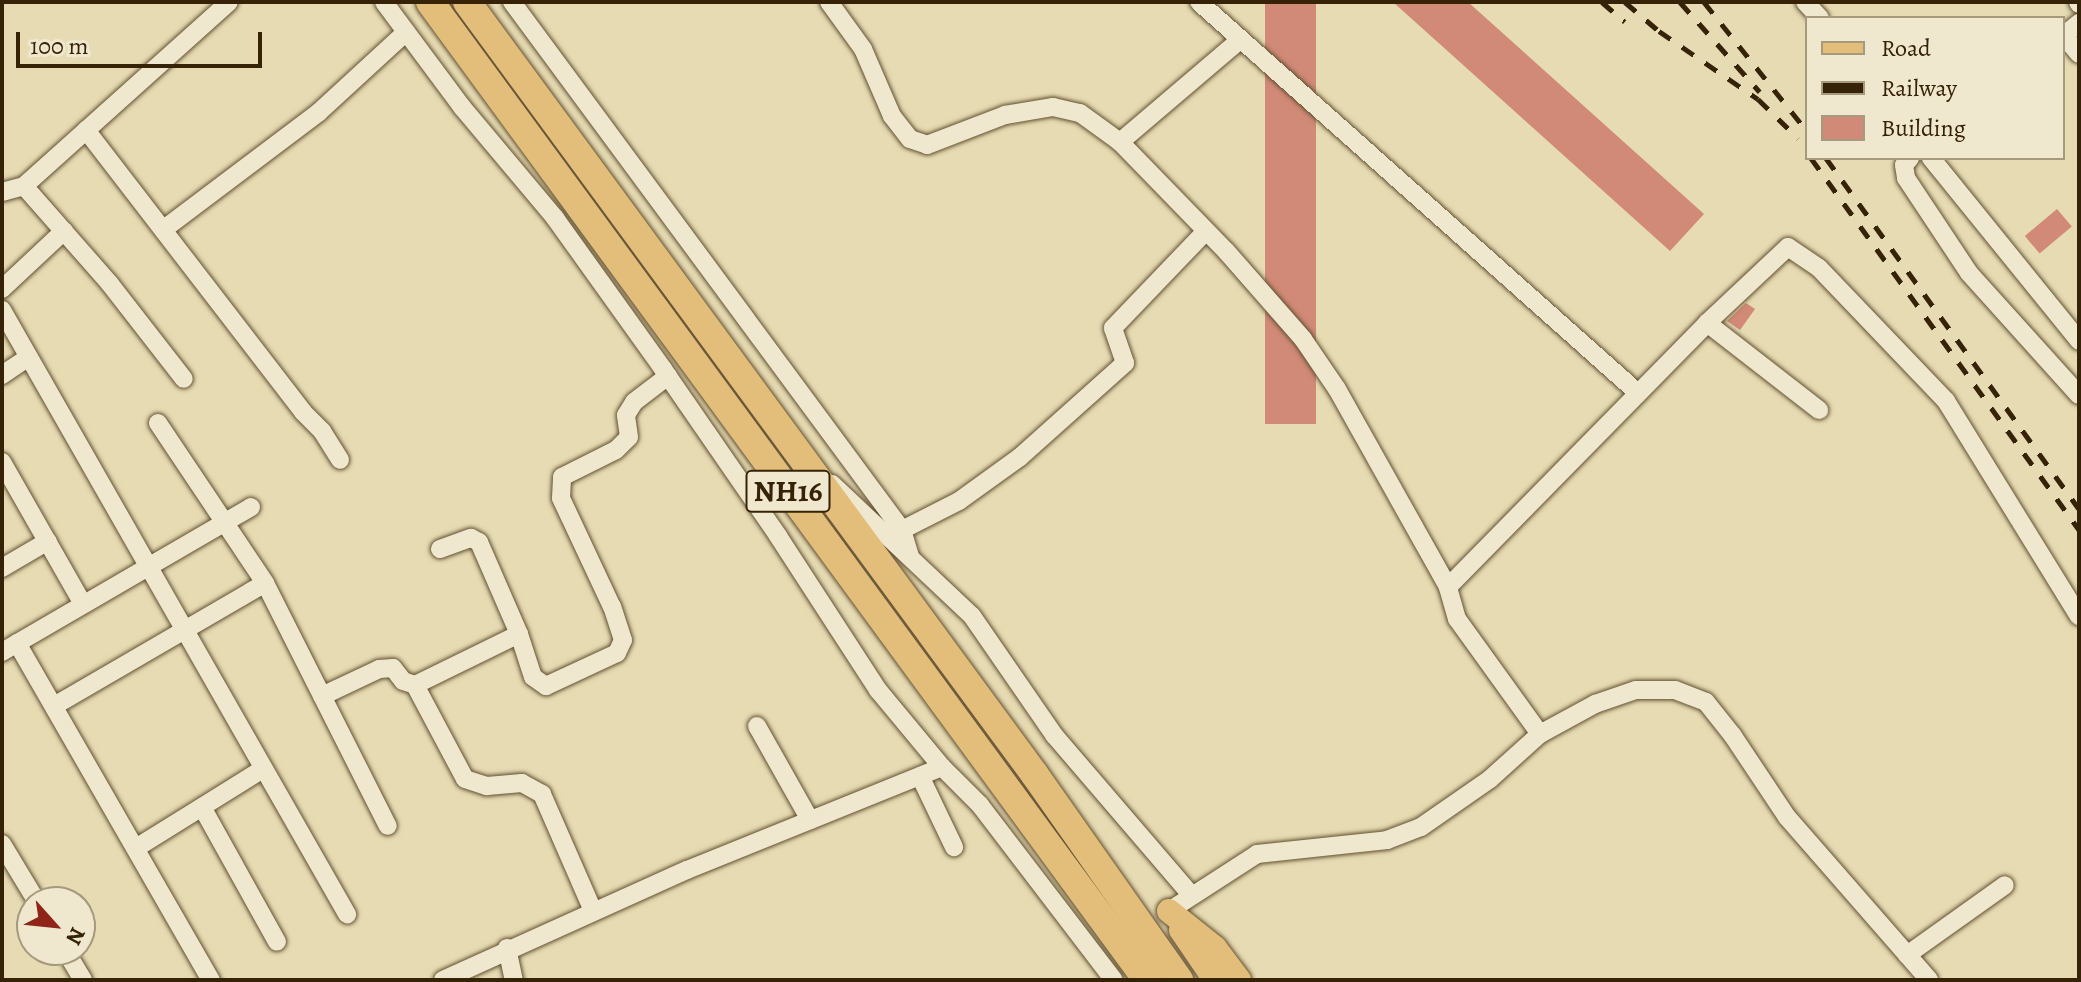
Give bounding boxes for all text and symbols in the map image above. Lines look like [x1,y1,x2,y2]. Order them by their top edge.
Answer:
scale bar [20,16,266,66]
legend [1805,16,2065,160]
text: 100 m [30,30,89,62]
text: Road [1881,32,1931,64]
text: Railway [1881,72,1957,104]
text: Building [1881,112,1966,144]
road number: NH16 [744,465,832,517]
north arrow [16,886,96,966]
text: N [59,922,93,950]

